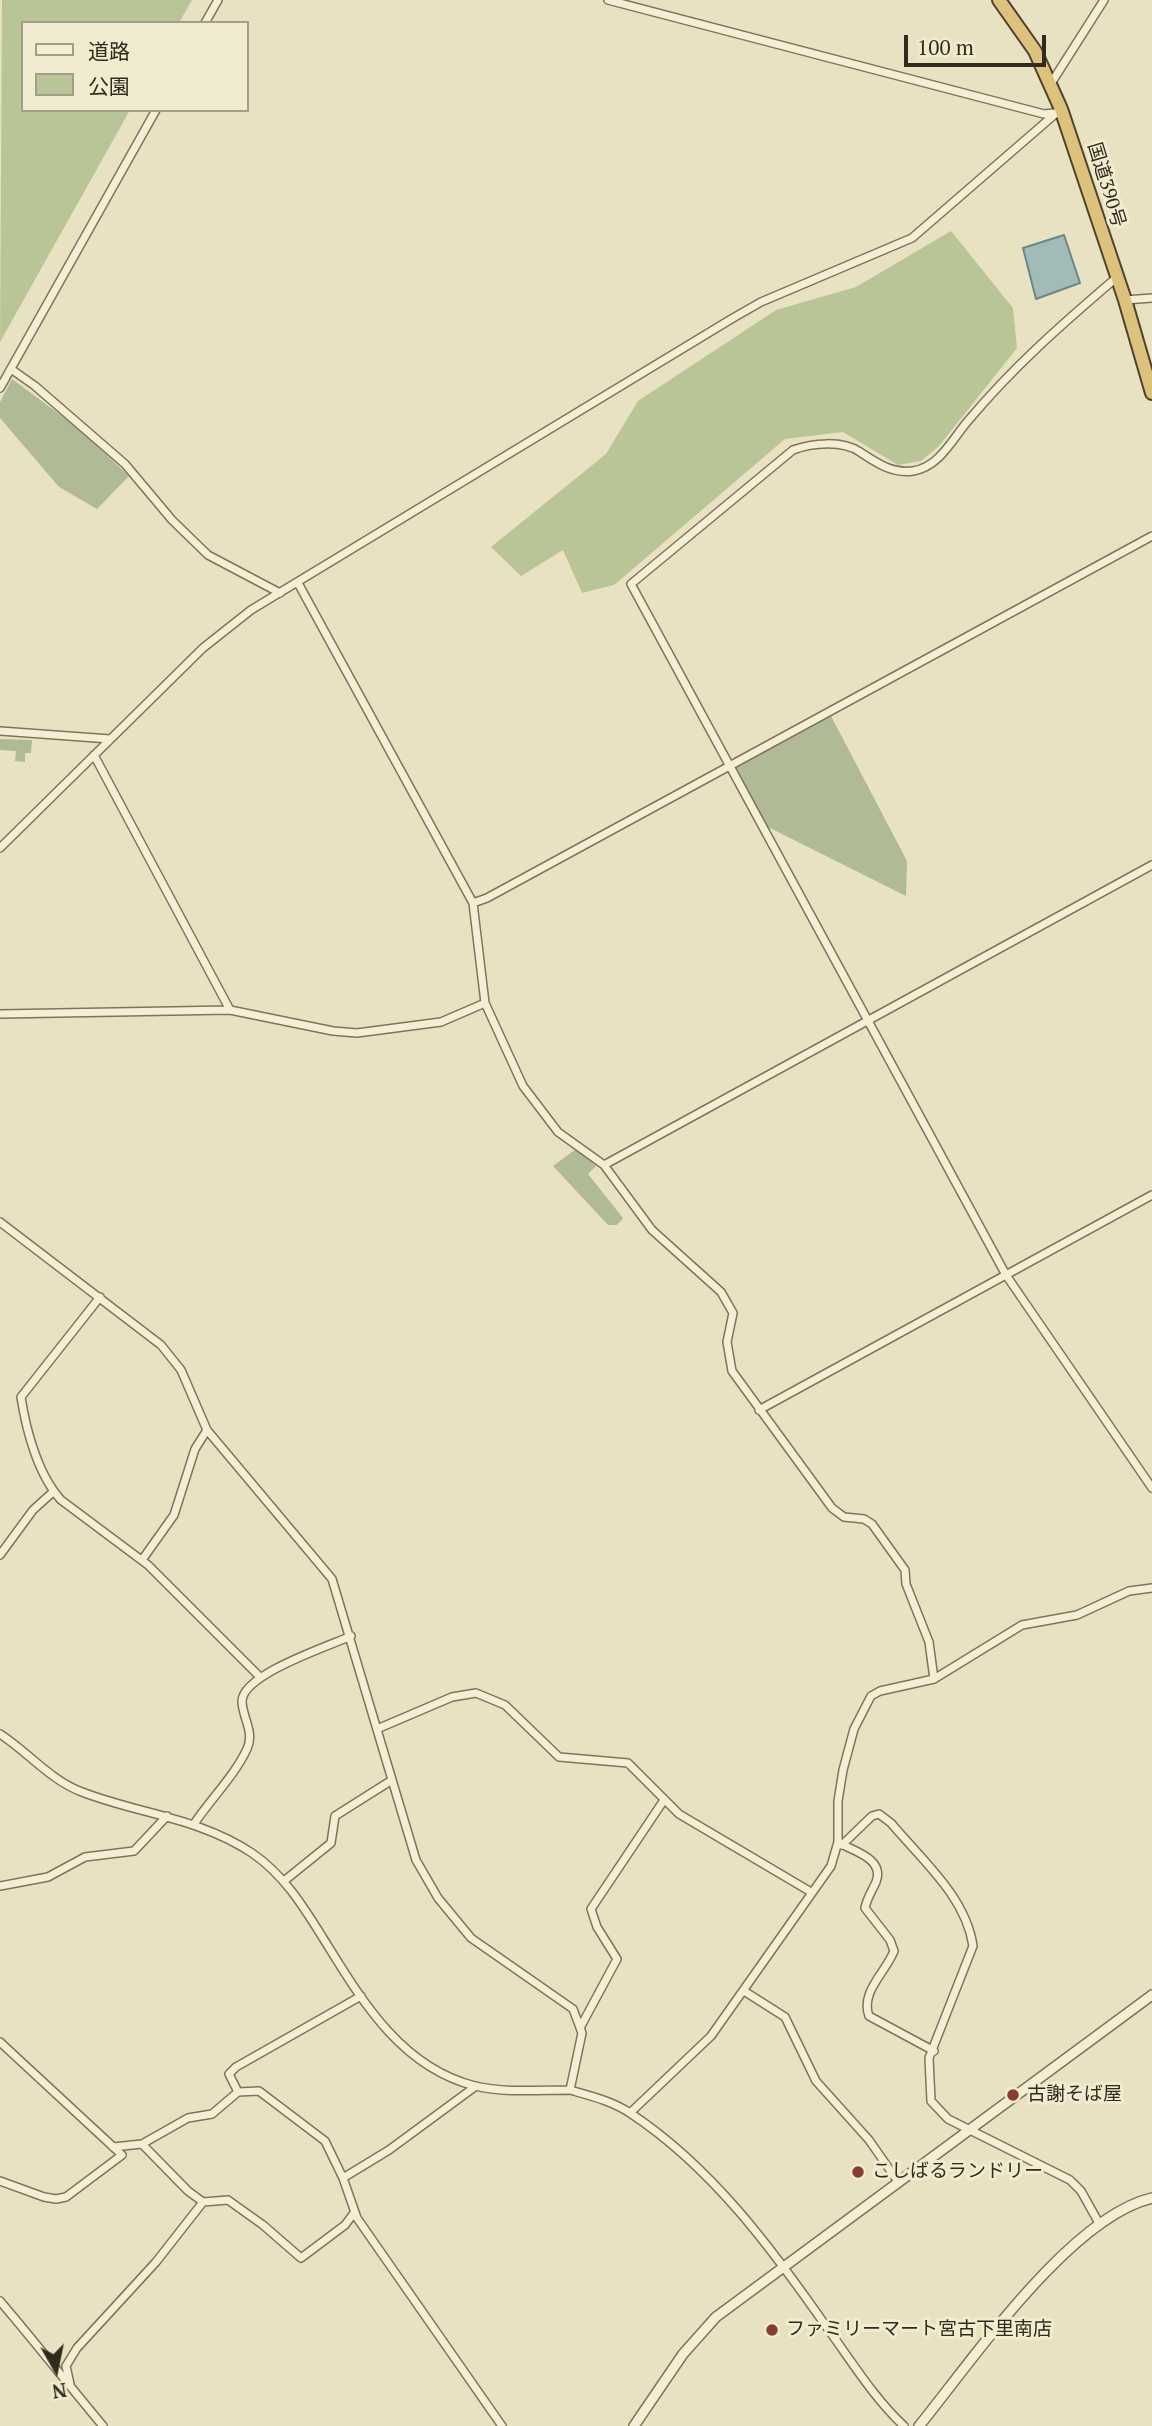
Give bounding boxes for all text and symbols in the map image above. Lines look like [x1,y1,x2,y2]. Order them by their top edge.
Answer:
legend [21,21,248,112]
scale bar [907,21,1049,65]
text: 100 m [917,33,974,61]
text: 道路 [88,37,130,65]
text: 公園 [88,72,130,100]
street label: 国道390号 [1082,140,1130,230]
place label: 古謝そば屋 [1027,2084,1122,2106]
marker: 古謝そば屋 [1005,2087,1021,2103]
place label: こしばるランドリー [872,2161,1043,2183]
marker: こしばるランドリー [850,2164,866,2180]
place label: ファミリーマート宮古下里南店 [786,2319,1052,2341]
marker: ファミリーマート宮古下里南店 [764,2322,780,2338]
north arrow [21,2335,91,2405]
text: N [50,2378,68,2405]

